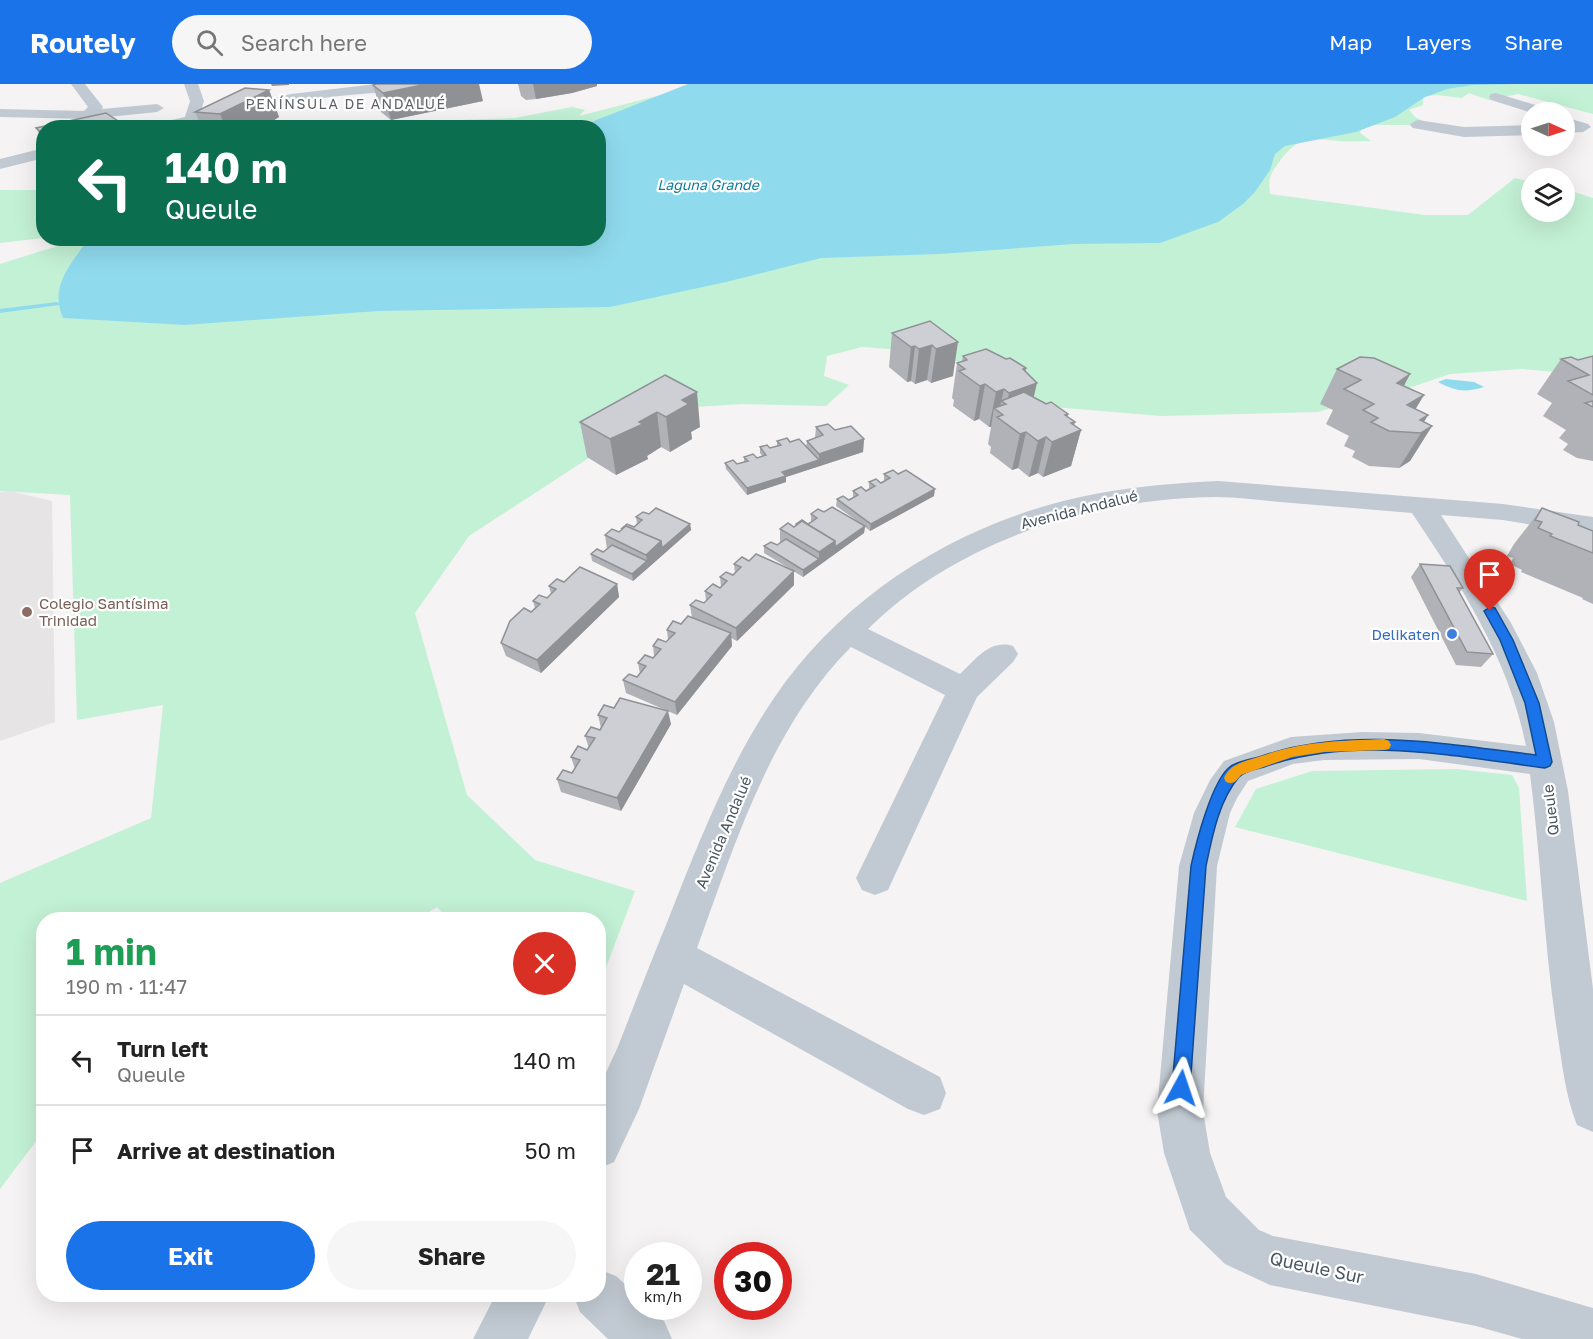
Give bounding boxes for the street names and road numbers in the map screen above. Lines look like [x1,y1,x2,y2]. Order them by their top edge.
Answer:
street label: Avenida Andalué [1019,486,1140,532]
street label: Avenida Andalué [691,773,755,891]
street label: Queule [1538,783,1562,837]
street label: Queule Sur [1268,1246,1366,1288]

